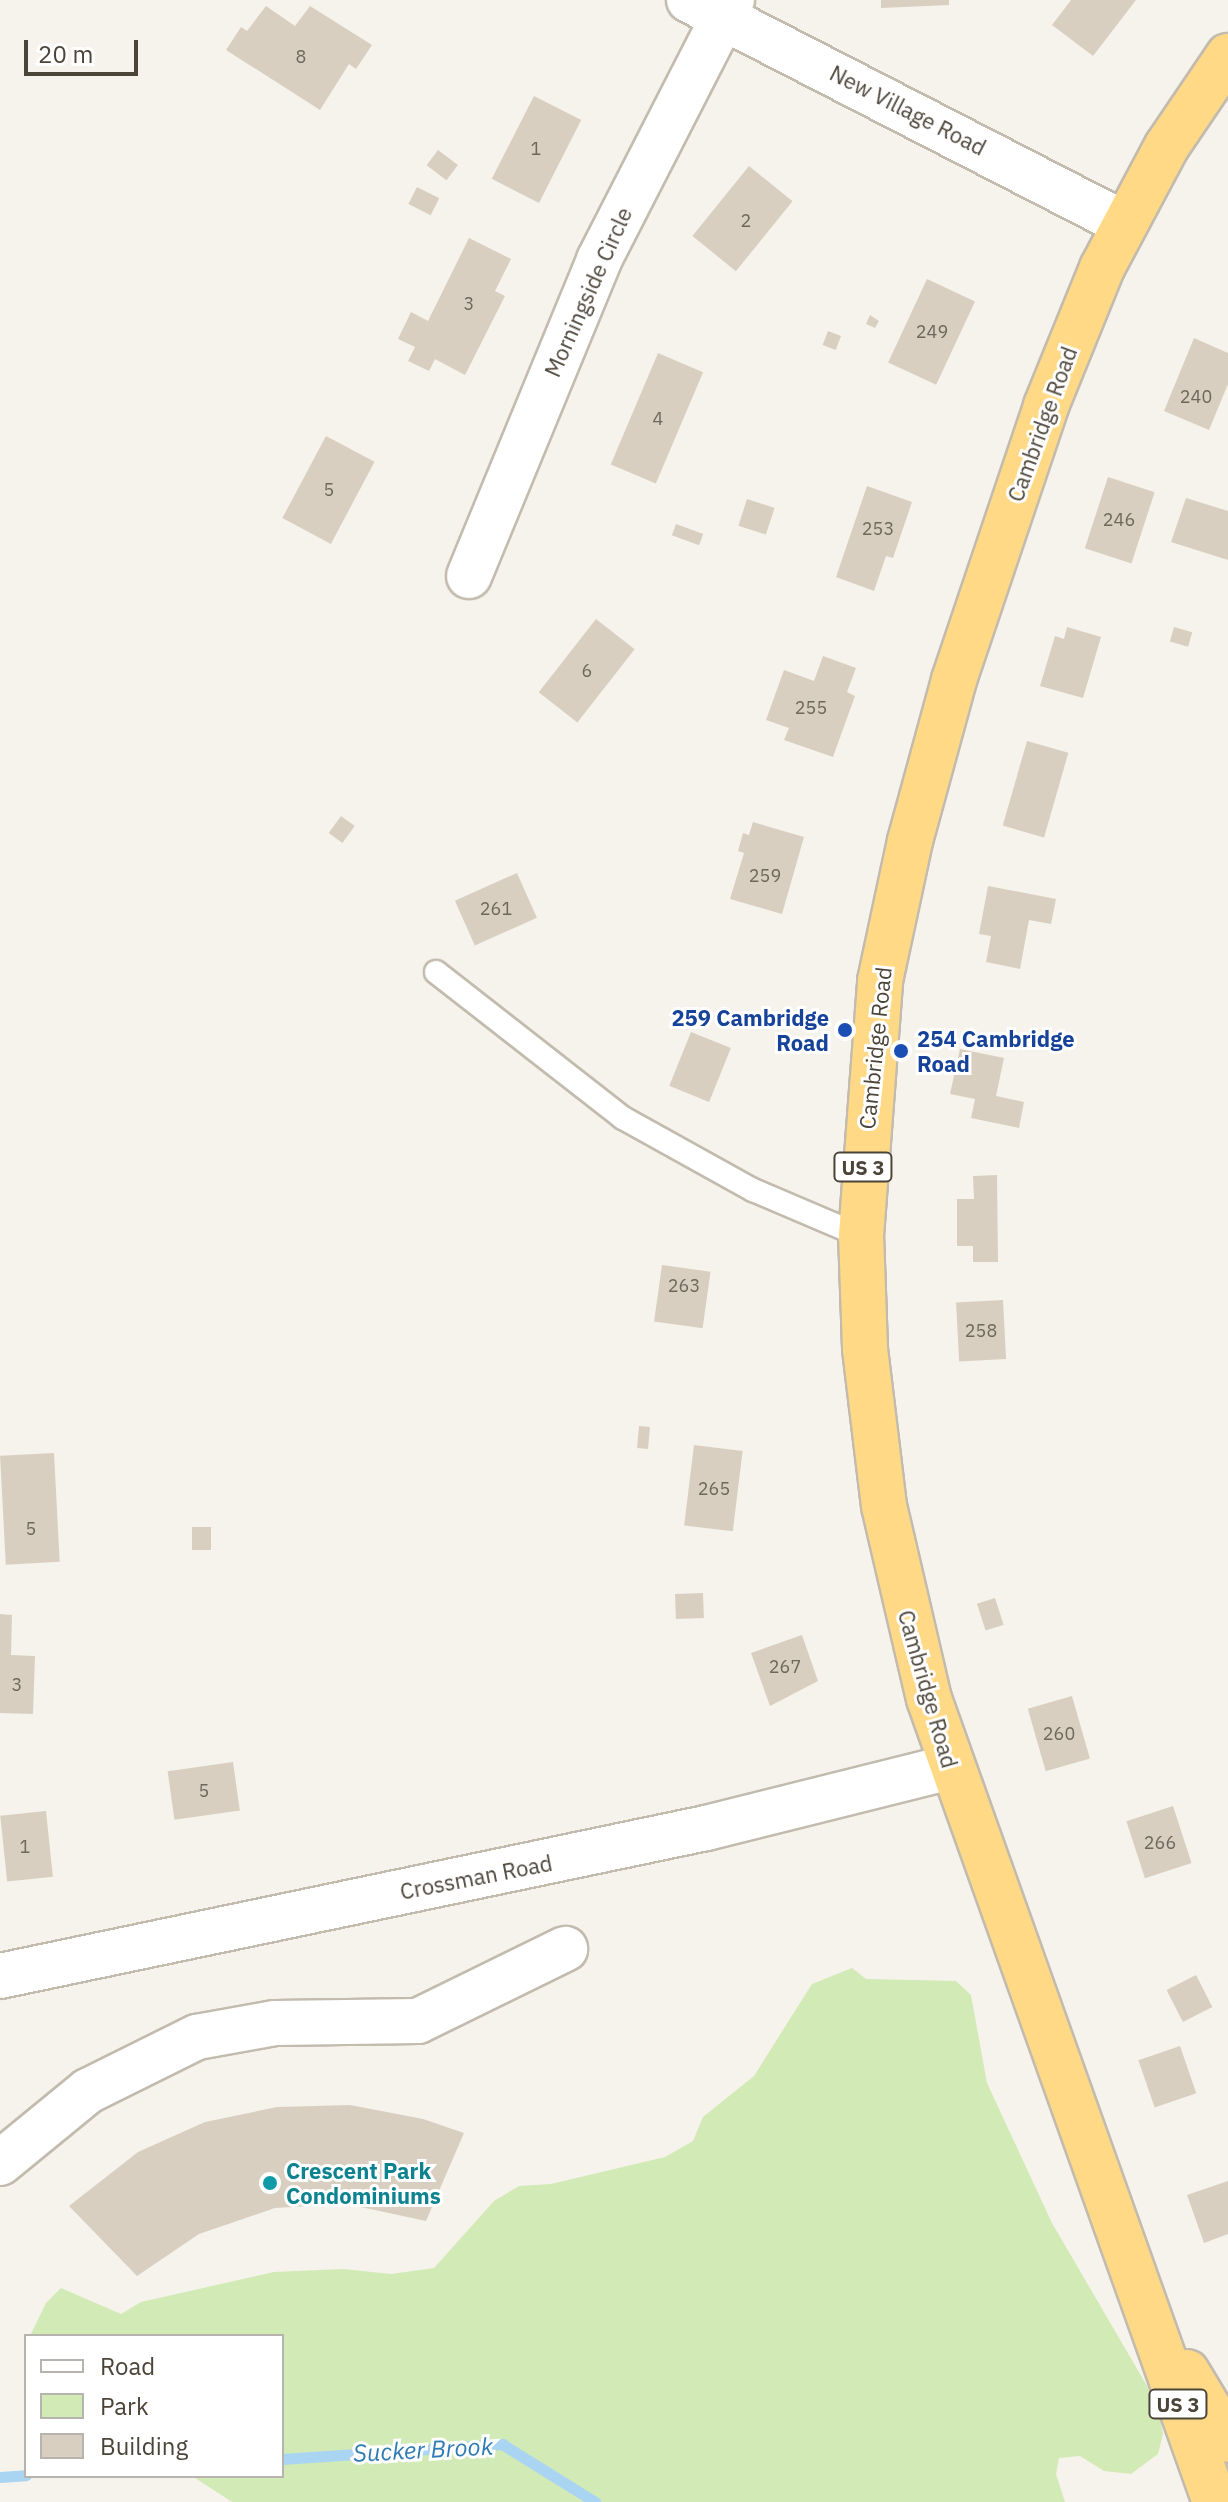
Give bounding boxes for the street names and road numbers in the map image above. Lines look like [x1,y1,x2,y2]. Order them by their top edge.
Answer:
street label: New Village Road [826,59,990,161]
street label: Morningside Circle [539,203,637,381]
street label: Cambridge Road [1002,343,1082,505]
street label: Cambridge Road [853,966,897,1130]
road number: US 3 [833,1151,893,1183]
street label: Cambridge Road [893,1607,963,1771]
street label: Crossman Road [398,1849,554,1905]
road number: US 3 [1148,2388,1208,2420]

